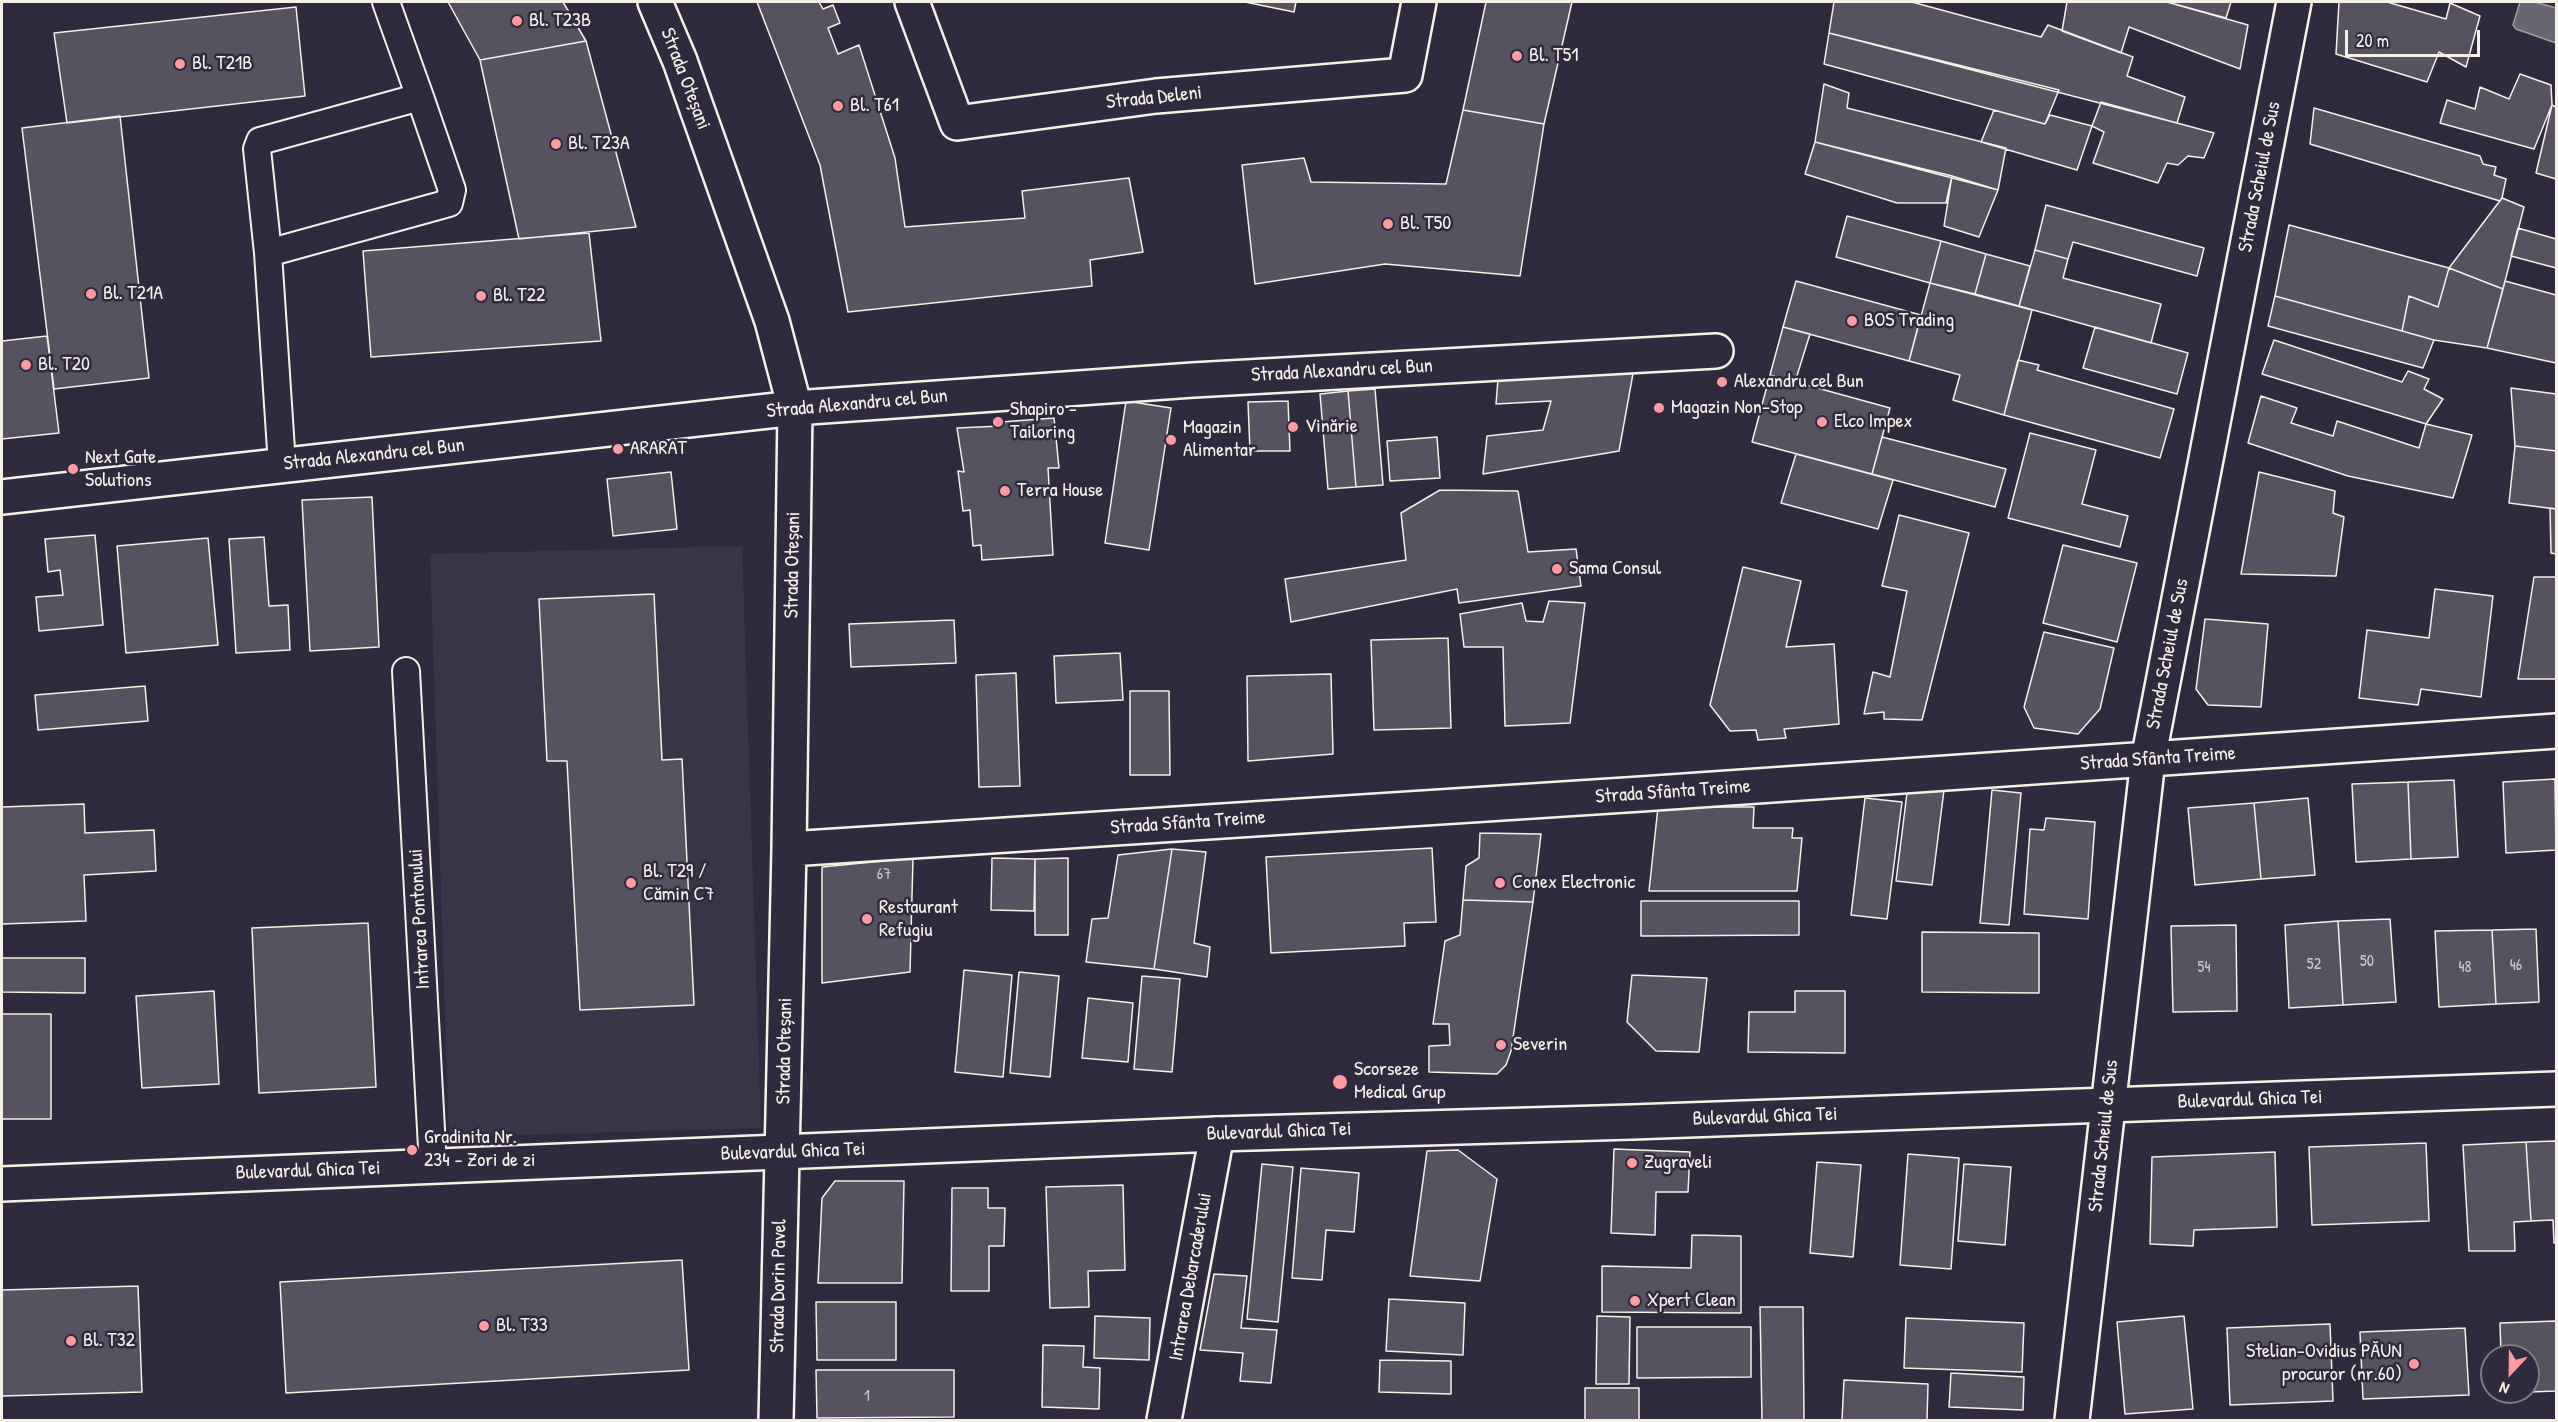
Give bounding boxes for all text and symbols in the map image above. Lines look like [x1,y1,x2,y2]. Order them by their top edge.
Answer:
place label: Bl. T23B [529,9,591,33]
marker: Bl. T23B [510,14,524,28]
scale bar [2348,18,2483,56]
street label: Strada Oteșani [655,25,715,133]
text: 20 m [2356,28,2389,53]
place label: Bl. T51 [1529,44,1578,68]
marker: Bl. T51 [1510,49,1524,63]
place label: Bl. T21B [192,52,252,76]
marker: Bl. T21B [173,57,187,71]
street label: Strada Deleni [1105,81,1203,115]
place label: Bl. T61 [850,94,899,118]
marker: Bl. T61 [831,99,845,113]
street label: Strada Scheiul de Sus [2234,100,2286,254]
place label: Bl. T23A [568,132,630,156]
marker: Bl. T23A [549,137,563,151]
place label: Bl. T50 [1400,212,1451,236]
marker: Bl. T50 [1381,217,1395,231]
place label: Bl. T21A [103,282,163,306]
place label: Bl. T22 [493,284,545,308]
marker: Bl. T21A [84,287,98,301]
marker: Bl. T22 [474,289,488,303]
place label: BOS Trading [1864,309,1954,333]
marker: BOS Trading [1845,314,1859,328]
place label: Bl. T20 [38,353,90,377]
street label: Strada Alexandru cel Bun [1251,354,1433,388]
marker: Bl. T20 [19,358,33,372]
place label: Alexandru cel Bun [1734,370,1864,394]
marker: Alexandru cel Bun [1715,375,1729,389]
street label: Strada Alexandru cel Bun [765,384,949,424]
place label: Magazin Non-Stop [1671,396,1803,420]
place label: Shapiro - Tailoring [1010,398,1077,445]
marker: Magazin Non-Stop [1652,401,1666,415]
place label: Elco Impex [1834,410,1912,434]
marker: Shapiro - Tailoring [991,415,1005,429]
place label: Vinărie [1305,415,1358,439]
marker: Elco Impex [1815,415,1829,429]
place label: Magazin Alimentar [1183,416,1256,463]
marker: Vinărie [1286,420,1300,434]
marker: Magazin Alimentar [1164,433,1178,447]
street label: Strada Alexandru cel Bun [282,434,466,476]
place label: ARARAT [630,437,687,461]
marker: ARARAT [611,442,625,456]
place label: Next Gate Solutions [85,446,156,493]
marker: Next Gate Solutions [66,462,80,476]
place label: Terra House [1017,479,1103,503]
marker: Terra House [998,484,1012,498]
street label: Strada Oteșani [780,511,806,619]
place label: Sama Consul [1569,557,1661,581]
marker: Sama Consul [1550,562,1564,576]
street label: Strada Scheiul de Sus [2142,577,2194,731]
street label: Strada Sfânta Treime [2080,742,2236,776]
street label: Strada Sfânta Treime [1595,775,1751,809]
street label: Strada Sfânta Treime [1110,806,1266,840]
street label: Intrarea Pontonului [404,848,436,990]
place label: Bl. T29 / Cămin C7 [643,860,714,907]
house number: 67 [877,865,891,885]
place label: Conex Electronic [1512,871,1635,895]
marker: Bl. T29 / Cămin C7 [624,876,638,890]
marker: Conex Electronic [1493,876,1507,890]
place label: Restaurant Refugiu [879,896,958,943]
marker: Restaurant Refugiu [860,912,874,926]
house number: 50 [2360,952,2374,972]
house number: 52 [2307,955,2321,975]
house number: 46 [2510,956,2522,976]
house number: 54 [2198,958,2210,978]
house number: 48 [2459,958,2471,978]
street label: Strada Oteșani [772,997,798,1105]
place label: Severin [1513,1033,1567,1057]
marker: Severin [1494,1038,1508,1052]
place label: Scorseze Medical Grup [1354,1058,1446,1105]
street label: Strada Scheiul de Sus [2084,1059,2124,1213]
marker: Scorseze Medical Grup [1331,1073,1349,1091]
street label: Bulevardul Ghica Tei [2177,1085,2323,1115]
street label: Bulevardul Ghica Tei [1692,1102,1838,1132]
street label: Bulevardul Ghica Tei [1206,1117,1352,1147]
place label: Gradinita Nr. 234 - Zori de zi [424,1126,535,1173]
street label: Bulevardul Ghica Tei [720,1137,866,1167]
marker: Gradinita Nr. 234 - Zori de zi [405,1143,419,1157]
place label: Zugraveli [1644,1151,1712,1175]
street label: Bulevardul Ghica Tei [235,1156,381,1186]
marker: Zugraveli [1625,1156,1639,1170]
street label: Intrarea Debarcaderului [1164,1191,1218,1363]
street label: Strada Dorin Pavel [766,1219,792,1353]
place label: Xpert Clean [1647,1289,1736,1313]
marker: Xpert Clean [1628,1294,1642,1308]
place label: Bl. T33 [496,1314,548,1338]
marker: Bl. T33 [477,1319,491,1333]
place label: Bl. T32 [83,1329,135,1353]
marker: Bl. T32 [64,1334,78,1348]
place label: Stelian-Ovidius PĂUN procuror (nr.60) [2246,1340,2402,1387]
north arrow [2480,1344,2540,1404]
marker: Stelian-Ovidius PĂUN procuror (nr.60) [2407,1357,2421,1371]
text: N [2496,1377,2512,1401]
house number: 1 [864,1387,870,1407]

